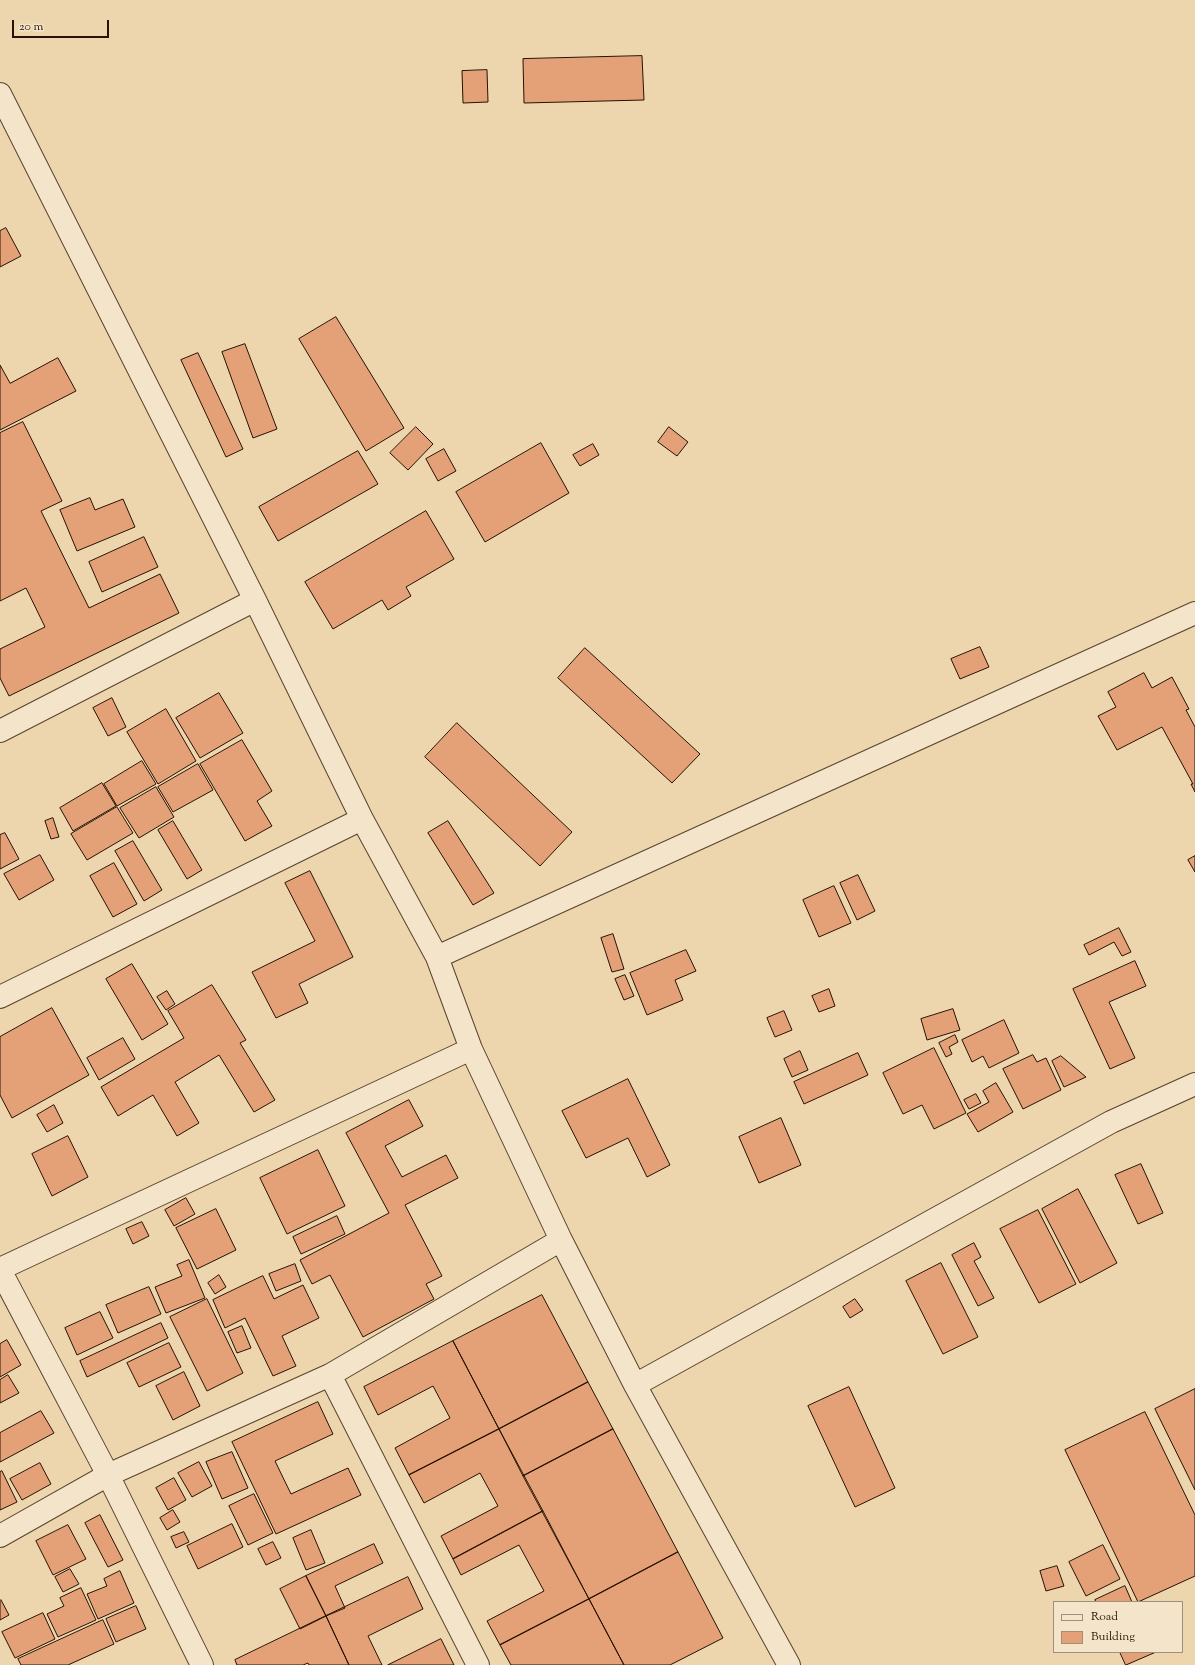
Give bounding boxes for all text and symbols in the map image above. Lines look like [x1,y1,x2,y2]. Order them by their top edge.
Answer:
scale bar [14,12,111,38]
text: 20 m [19,18,43,36]
legend [1053,1601,1183,1653]
text: Road [1091,1608,1118,1626]
text: Building [1091,1628,1135,1646]

